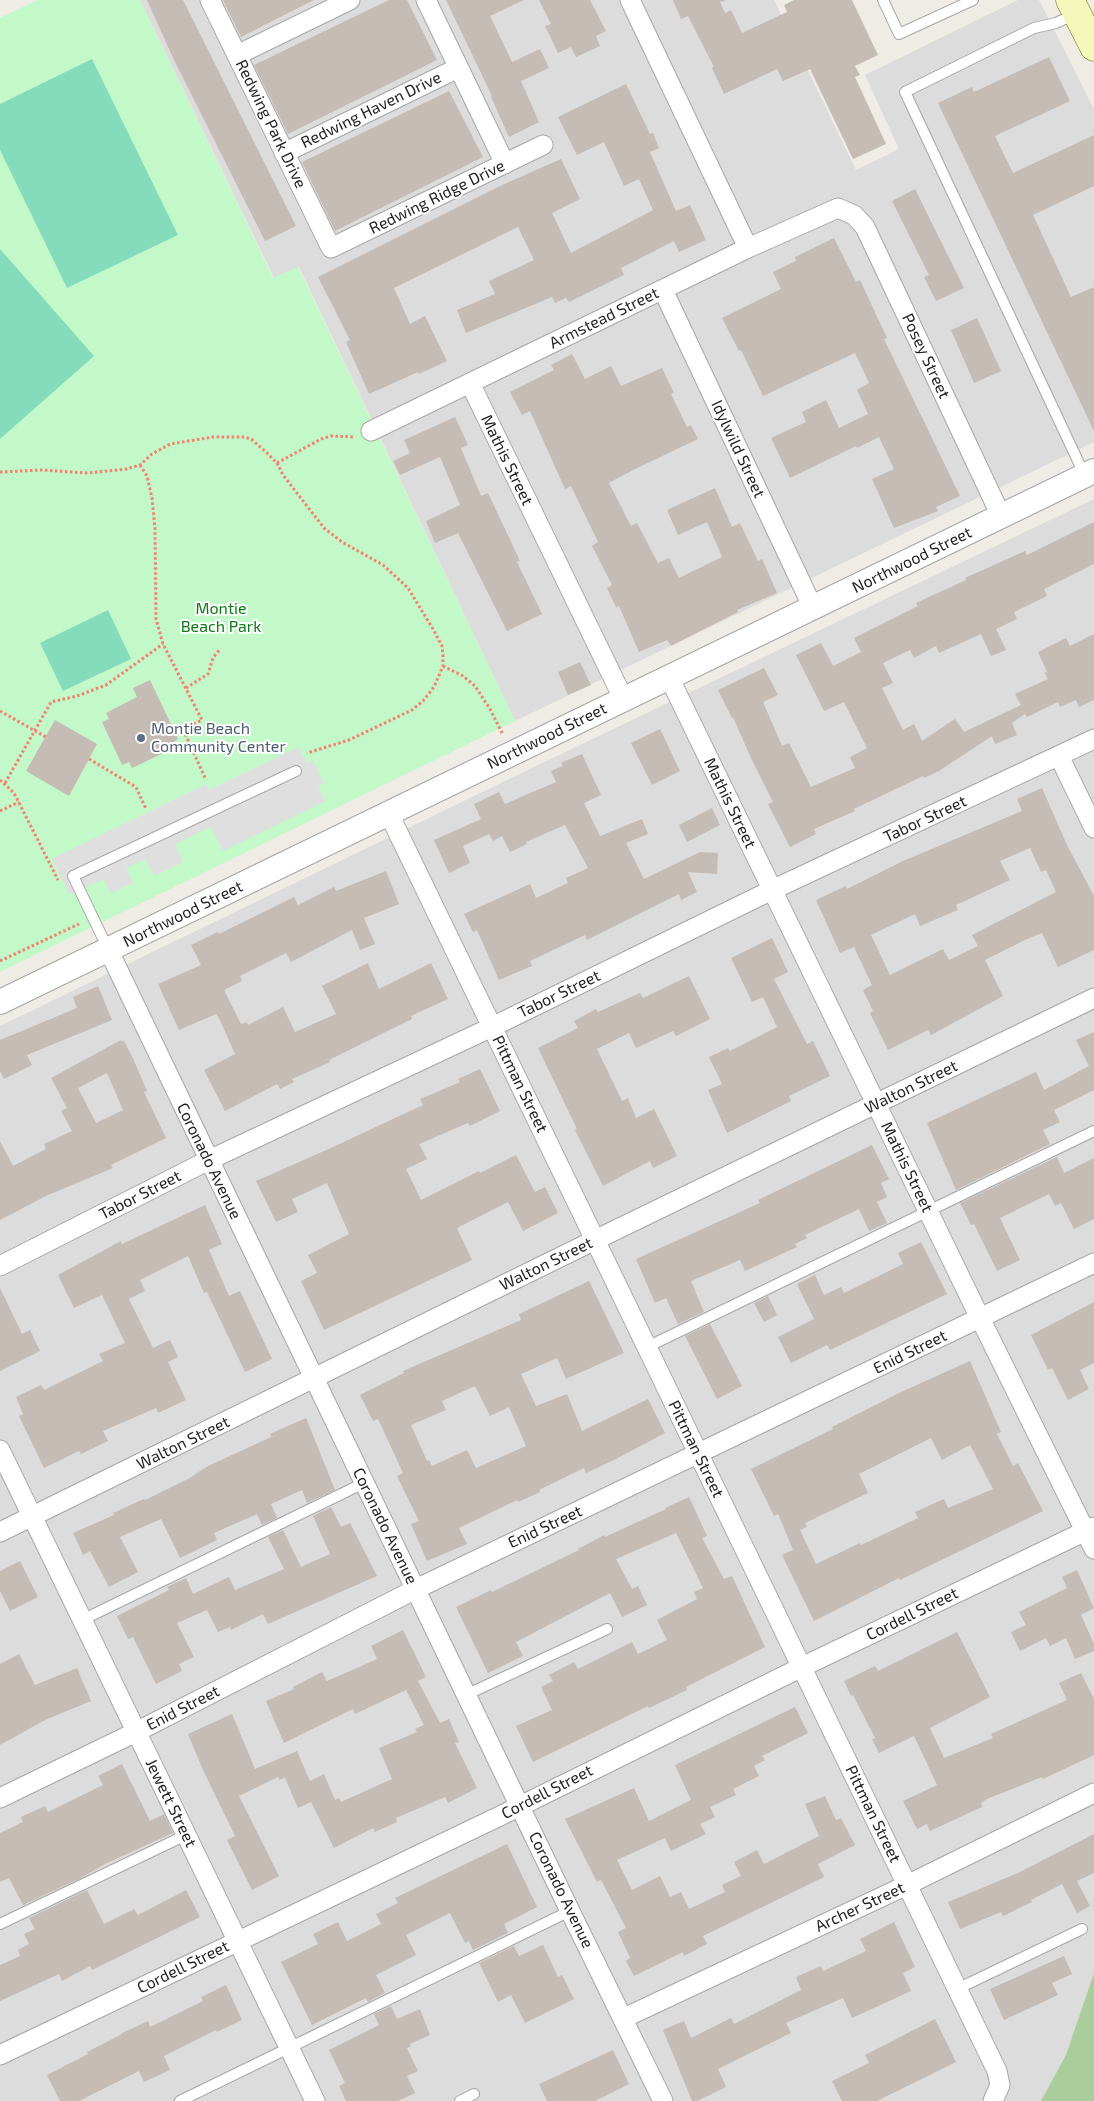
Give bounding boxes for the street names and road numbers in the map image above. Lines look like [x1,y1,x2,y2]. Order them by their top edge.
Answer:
street label: Redwing Park Drive [232,57,310,191]
street label: Redwing Haven Drive [298,68,444,152]
street label: Redwing Ridge Drive [366,156,508,238]
street label: Armstead Street [546,283,662,353]
street label: Posey Street [898,310,954,402]
street label: Idylwild Street [707,397,769,501]
street label: Mathis Street [477,412,537,508]
street label: Northwood Street [849,523,975,597]
street label: Northwood Street [484,699,610,773]
street label: Mathis Street [700,755,760,851]
street label: Tabor Street [881,791,969,847]
street label: Northwood Street [120,877,246,951]
street label: Tabor Street [515,966,603,1022]
street label: Pittman Street [488,1032,552,1136]
street label: Walton Street [861,1056,961,1118]
street label: Coronado Avenue [173,1100,245,1222]
street label: Mathis Street [877,1119,937,1215]
street label: Tabor Street [96,1166,184,1224]
street label: Walton Street [496,1233,596,1295]
street label: Enid Street [870,1326,950,1378]
street label: Pittman Street [664,1397,728,1501]
street label: Walton Street [133,1412,233,1474]
street label: Coronado Avenue [349,1465,421,1587]
street label: Enid Street [505,1502,585,1552]
street label: Cordell Street [863,1584,961,1644]
street label: Enid Street [143,1681,223,1735]
street label: Jewett Street [141,1756,201,1850]
street label: Cordell Street [498,1761,596,1823]
street label: Pittman Street [841,1762,905,1866]
street label: Coronado Avenue [525,1829,597,1951]
street label: Archer Street [812,1878,908,1936]
street label: Cordell Street [134,1937,232,1997]

